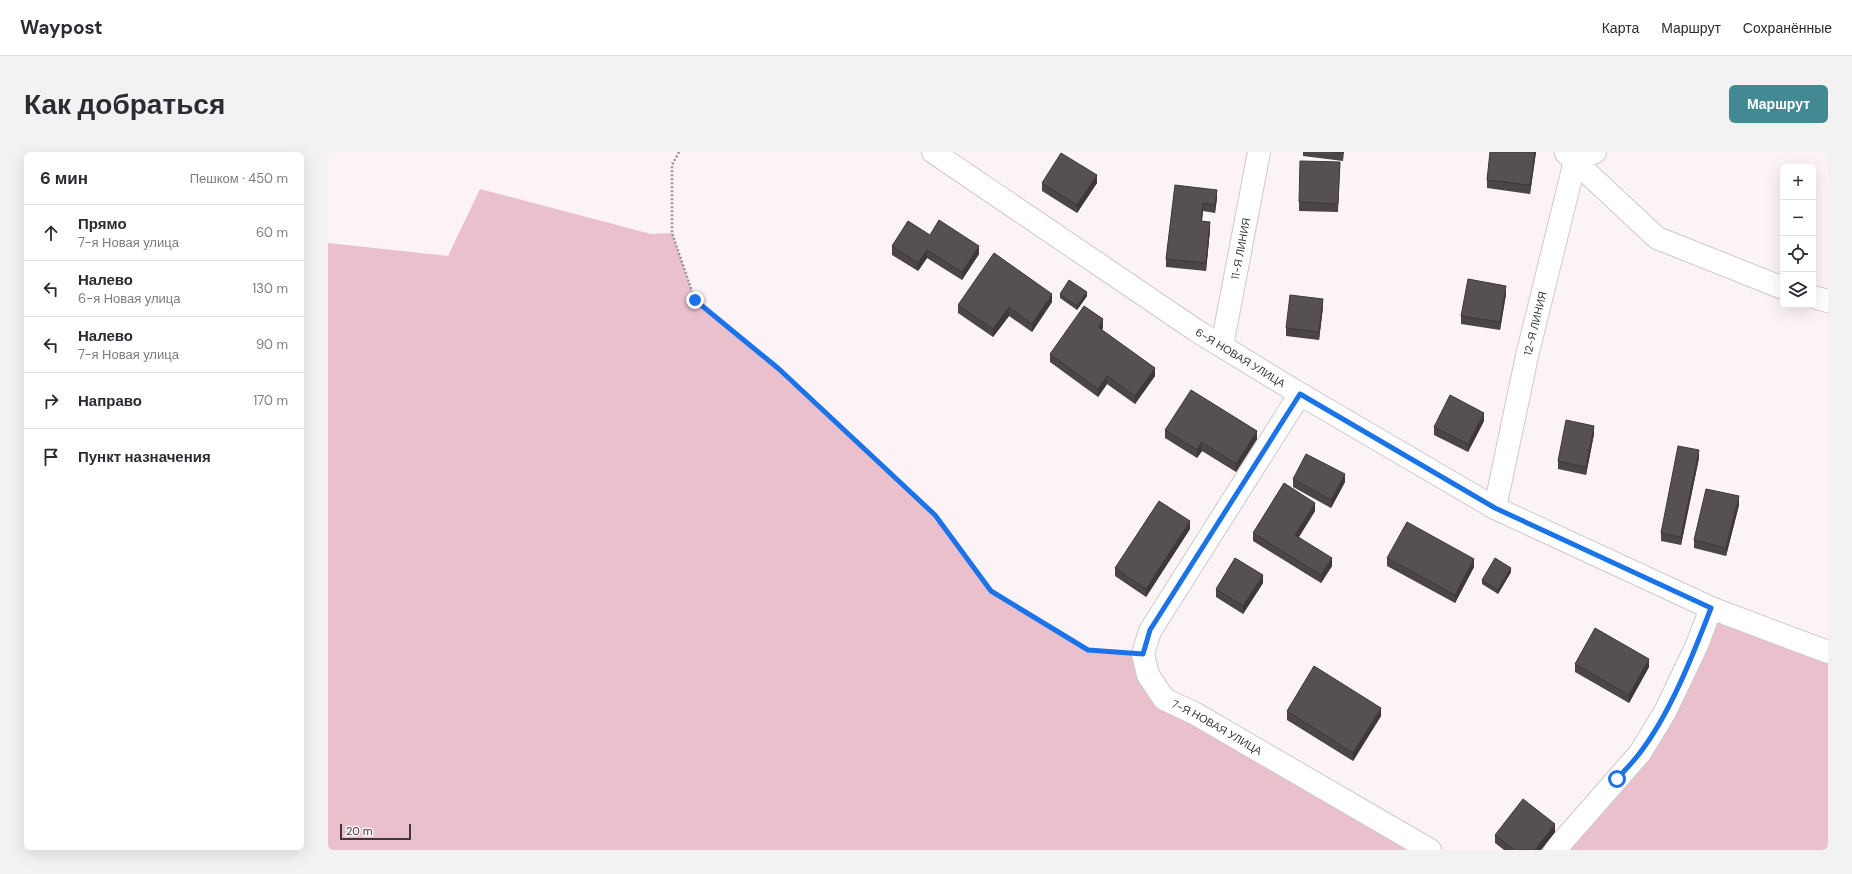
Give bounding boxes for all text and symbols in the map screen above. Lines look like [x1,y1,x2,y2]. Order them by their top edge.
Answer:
text: Waypost [20,15,103,40]
text: Карта [1602,19,1639,37]
text: Маршрут [1661,19,1721,37]
text: Сохранённые [1743,19,1832,37]
button: Маршрут [1729,85,1828,123]
text: Как добраться [24,86,225,123]
map controls [1780,164,1816,308]
button: + [1780,164,1816,200]
text: 6 мин [40,167,88,189]
text: Пешком · 450 m [190,170,288,187]
button: − [1780,200,1816,236]
text: Прямо [78,214,127,234]
street label: 11-Я ЛИНИЯ [1228,217,1253,281]
icon: ahead [40,222,62,244]
text: 60 m [256,224,288,241]
text: 7-я Новая улица [78,234,179,251]
button: locate [1780,236,1816,272]
text: Налево [78,270,133,290]
button: layers [1780,272,1816,308]
icon: left [40,278,62,300]
text: 130 m [252,280,288,297]
text: 6-я Новая улица [78,290,181,307]
street label: 12-Я ЛИНИЯ [1520,290,1550,357]
route end [686,291,704,309]
street label: 6-Я НОВАЯ УЛИЦА [1193,325,1289,391]
text: Налево [78,326,133,346]
icon: left [40,334,62,356]
text: 90 m [256,336,288,353]
text: 7-я Новая улица [78,346,179,363]
icon: right [40,390,62,412]
text: Направо [78,391,142,411]
text: 170 m [253,392,288,409]
icon: arrive [40,446,62,468]
text: Пункт назначения [78,447,211,467]
street label: 7-Я НОВАЯ УЛИЦА [1170,697,1265,758]
route start [1608,770,1626,788]
scale bar [340,822,411,841]
text: 20 m [346,824,372,838]

